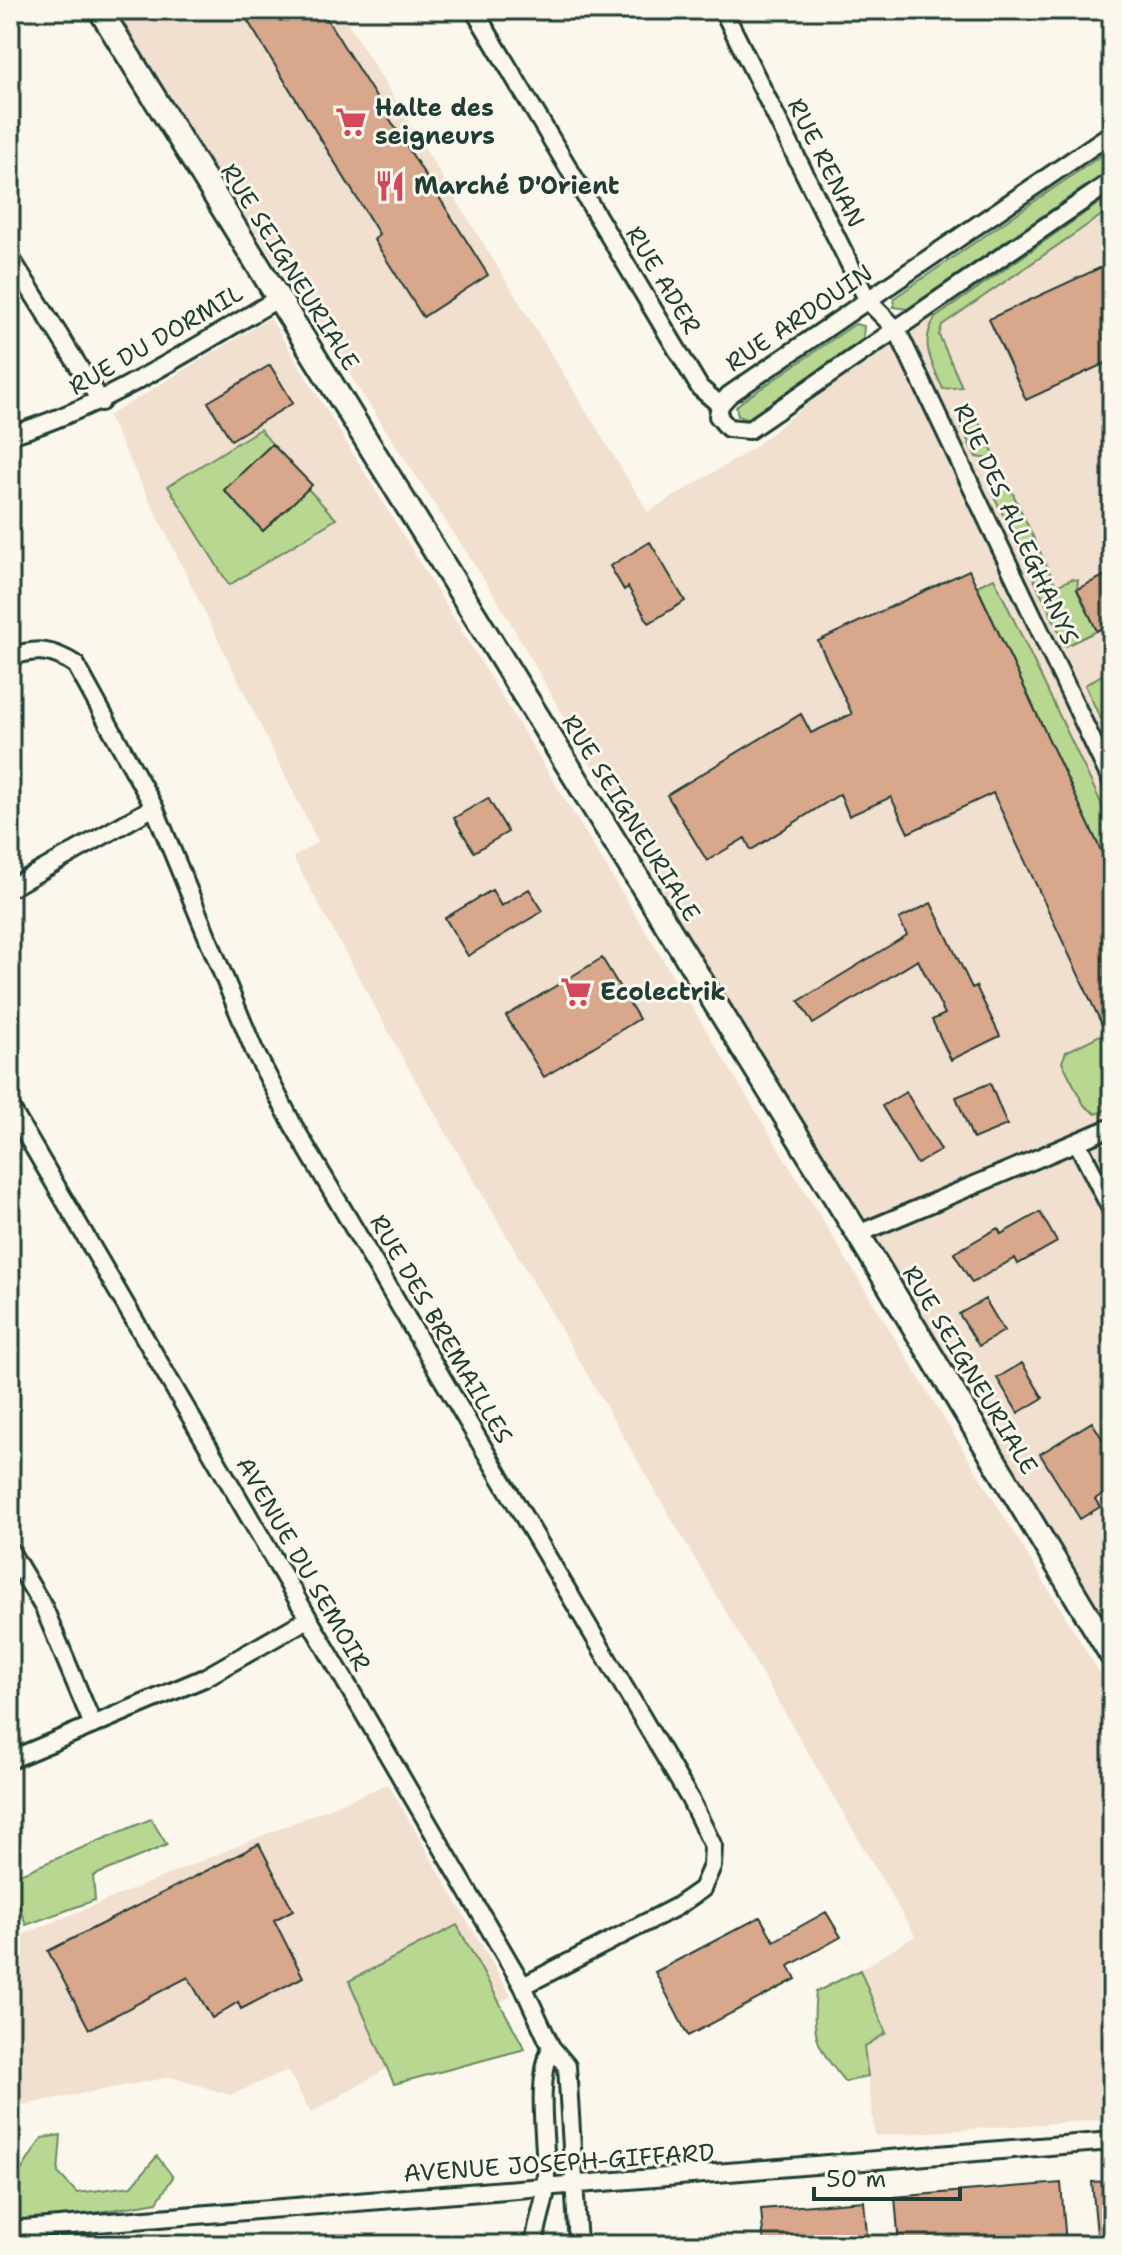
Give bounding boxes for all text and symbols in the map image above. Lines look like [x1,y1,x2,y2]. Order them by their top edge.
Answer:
place label: Halte des seigneurs [375,92,495,152]
street label: RUE RENAN [780,93,872,233]
supermarket icon: Halte des seigneurs [334,105,368,139]
street label: RUE SEIGNEURIALE [213,158,367,376]
restaurant icon: Marché D'Orient [373,169,407,203]
place label: Marché D'Orient [414,170,620,202]
street label: RUE ADER [618,220,708,340]
street label: RUE ARDOUIN [719,257,879,379]
street label: RUE DU DORMIL [63,277,249,403]
street label: RUE DES ALLEGHANYS [946,398,1086,650]
street label: RUE SEIGNEURIALE [554,709,708,927]
supermarket icon: Ecolectrik [559,975,593,1009]
place label: Ecolectrik [600,976,726,1008]
street label: RUE DES BREMAILLES [362,1209,520,1449]
street label: RUE SEIGNEURIALE [895,1260,1045,1480]
street label: AVENUE DU SEMOIR [229,1451,377,1677]
street label: AVENUE JOSEPH-GIFFARD [402,2136,716,2190]
scale bar [814,2151,960,2201]
text: 50 m [826,2163,886,2195]

